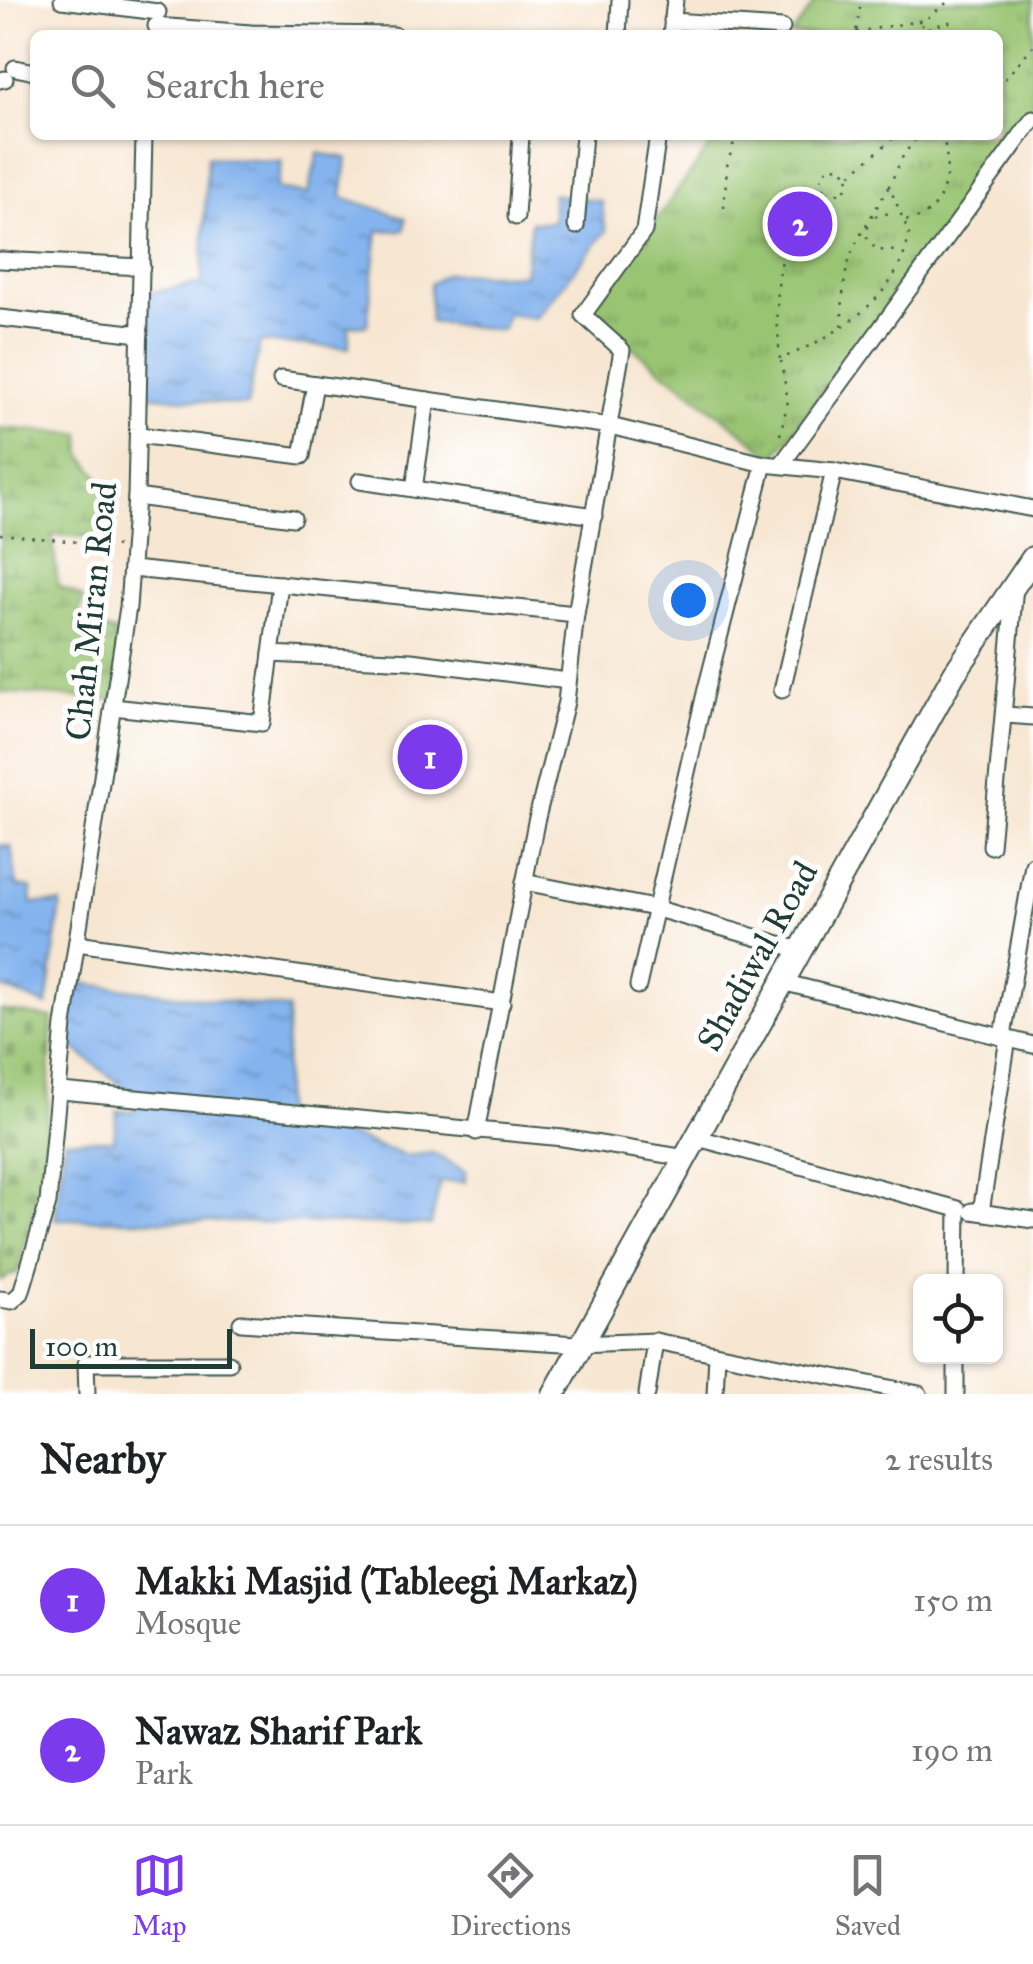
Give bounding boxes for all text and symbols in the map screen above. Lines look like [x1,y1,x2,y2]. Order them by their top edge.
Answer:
search box [30,30,1003,140]
icon: search [65,58,120,113]
text: Search here [145,62,325,108]
pin: 2 [768,186,832,262]
street label: Chah Miran Road [57,479,126,742]
your location [663,575,714,626]
pin: 1 [398,720,462,794]
street label: Shadiwal Road [688,853,827,1059]
map controls [913,1274,1003,1364]
button: locate [913,1274,1003,1364]
scale bar [30,1324,232,1368]
text: 100 m [45,1329,118,1364]
text: Nearby [40,1433,165,1485]
text: 2 results [885,1440,993,1479]
text: Makki Masjid (Tableegi Markaz) [135,1558,638,1604]
text: 1 [66,1581,79,1620]
text: 150 m [913,1581,993,1620]
text: Mosque [135,1604,241,1643]
text: Nawaz Sharif Park [135,1708,422,1754]
text: 2 [65,1731,80,1770]
text: 190 m [911,1731,993,1770]
text: Park [135,1754,193,1793]
tab: Map [132,1848,187,1943]
tab: Directions [450,1848,571,1943]
tab: Saved [835,1848,901,1943]

